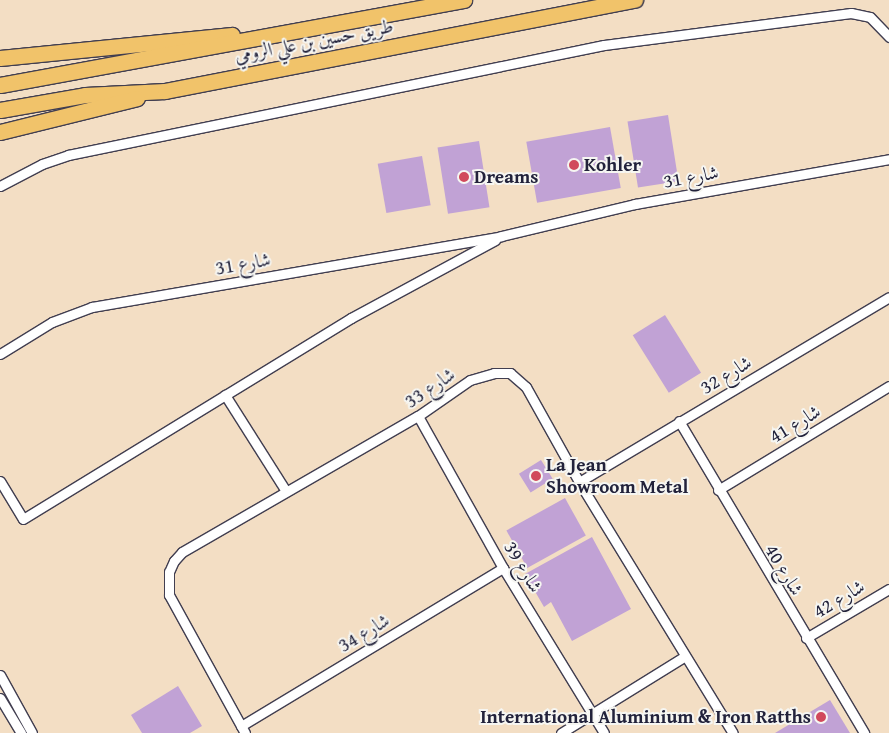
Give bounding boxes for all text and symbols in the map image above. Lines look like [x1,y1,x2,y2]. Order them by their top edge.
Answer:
street label: طريق حسين بن علي الرومي [233,14,395,68]
place label: Kohler [584,154,641,176]
marker: Kohler [568,159,580,171]
street label: شارع 31 [662,161,720,193]
place label: Dreams [474,166,538,188]
marker: Dreams [458,171,470,183]
street label: شارع 31 [214,248,272,280]
street label: 32 شارع [696,351,756,399]
street label: شارع 33 [401,363,459,413]
street label: شارع 41 [765,400,825,448]
place label: La Jean Showroom Metal [546,454,688,498]
marker: La Jean Showroom Metal [530,470,542,482]
street label: شارع 39 [499,537,547,597]
street label: شارع 40 [760,540,808,600]
street label: شارع 42 [809,575,869,623]
street label: شارع 34 [334,609,394,657]
place label: International Aluminium & Iron Ratths [480,706,811,728]
marker: International Aluminium & Iron Ratths [815,711,827,723]

